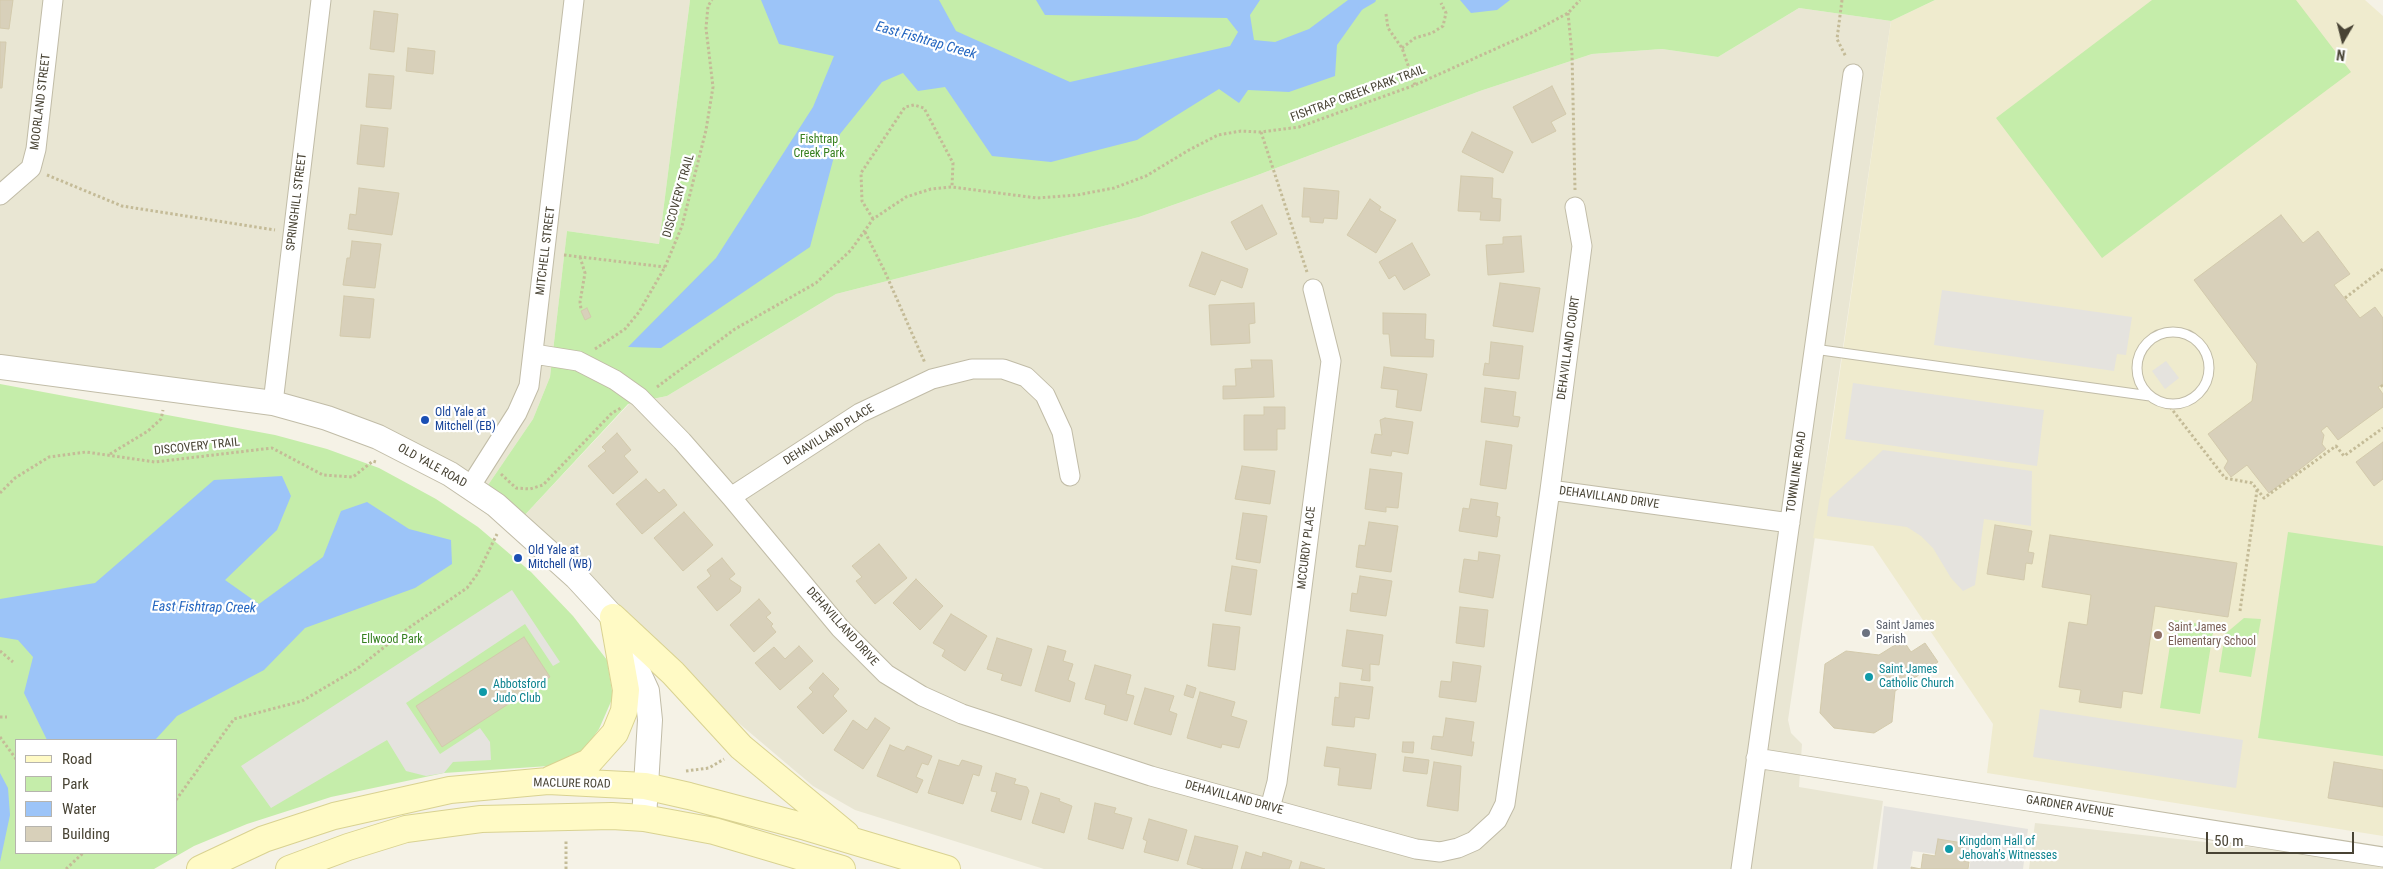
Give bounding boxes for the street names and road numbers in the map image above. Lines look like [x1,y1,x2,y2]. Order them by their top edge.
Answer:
street label: MOORLAND STREET [28,53,54,151]
street label: FISHTRAP CREEK PARK TRAIL [1289,63,1427,125]
street label: SPRINGHILL STREET [284,152,310,252]
street label: DISCOVERY TRAIL [660,153,698,239]
street label: MITCHELL STREET [533,206,559,296]
street label: DEHAVILLAND COURT [1555,295,1583,401]
street label: DEHAVILLAND PLACE [781,401,877,469]
street label: TOWNLINE ROAD [1784,430,1810,514]
street label: DISCOVERY TRAIL [153,435,241,459]
street label: OLD YALE ROAD [395,441,469,491]
street label: DEHAVILLAND DRIVE [1558,484,1660,512]
street label: MCCURDY PLACE [1295,506,1319,590]
street label: DEHAVILLAND DRIVE [803,585,881,669]
street label: MACLURE ROAD [533,776,611,792]
street label: DEHAVILLAND DRIVE [1183,778,1285,818]
street label: GARDNER AVENUE [2025,793,2115,821]

